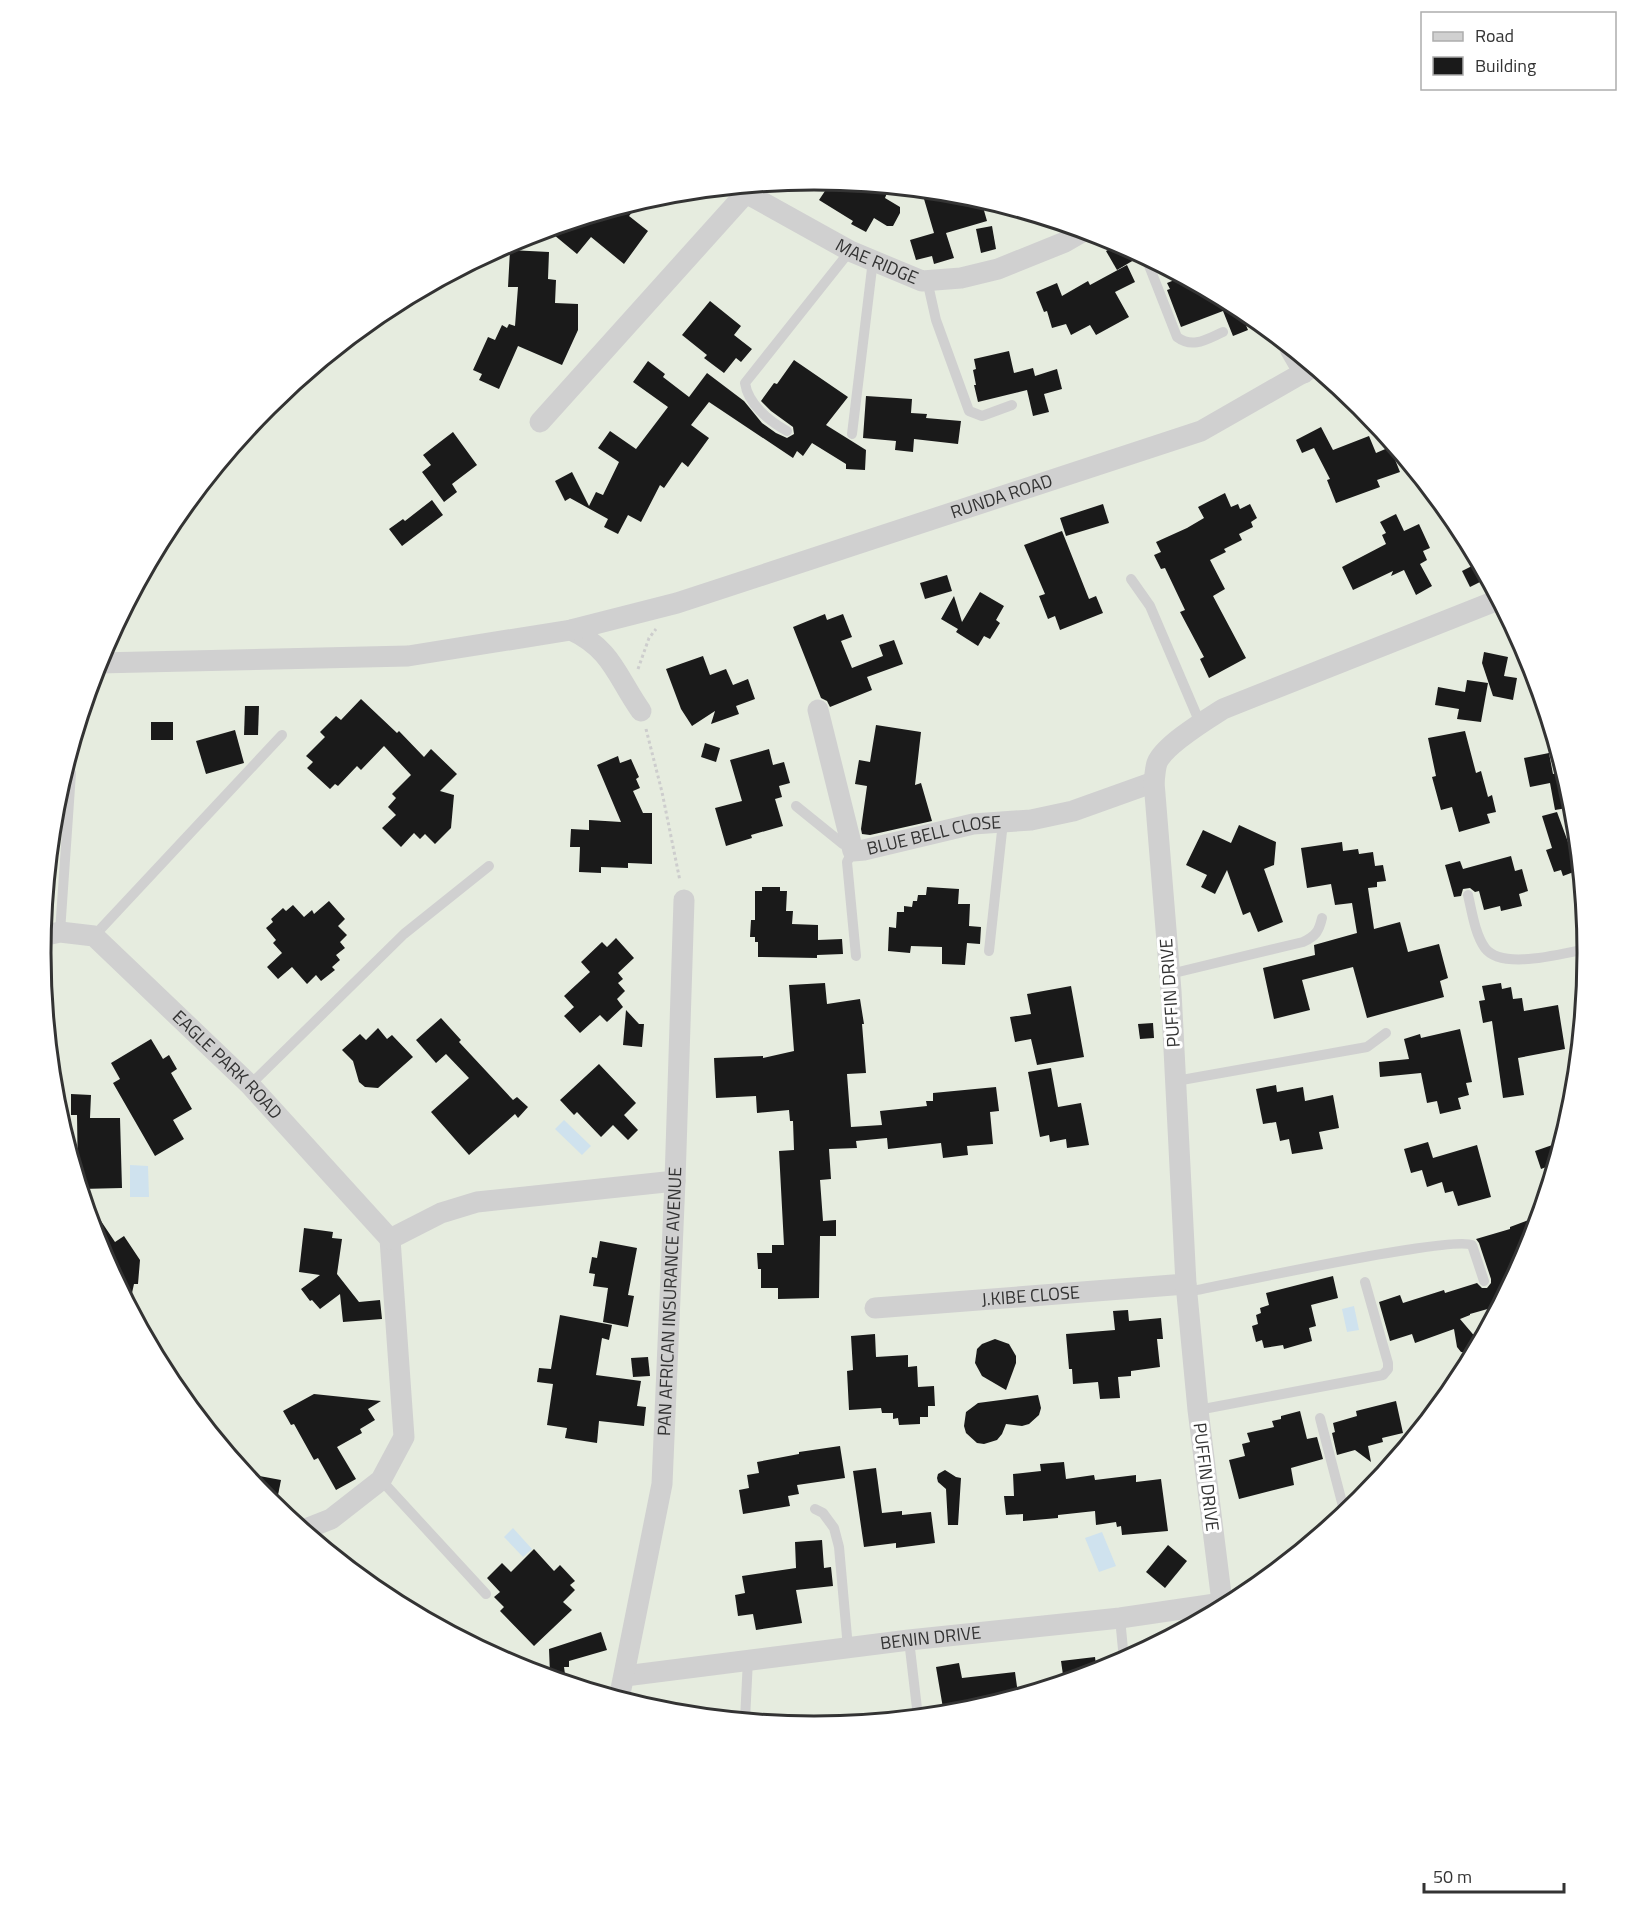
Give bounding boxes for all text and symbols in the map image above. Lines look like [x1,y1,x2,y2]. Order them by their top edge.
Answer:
legend [1421,12,1616,90]
text: Road [1475,22,1514,49]
text: Building [1475,52,1536,79]
street label: MAE RIDGE [830,231,923,291]
street label: RUNDA ROAD [947,467,1056,525]
street label: BLUE BELL CLOSE [864,808,1002,862]
street label: PUFFIN DRIVE [1152,938,1187,1049]
street label: EAGLE PARK ROAD [166,1004,289,1125]
street label: PAN AFRICAN INSURANCE AVENUE [650,1166,688,1437]
street label: J.KIBE CLOSE [980,1278,1081,1313]
street label: PUFFIN DRIVE [1186,1421,1227,1533]
street label: BENIN DRIVE [878,1619,982,1657]
scale bar [1424,1856,1564,1894]
text: 50 m [1433,1863,1472,1890]

